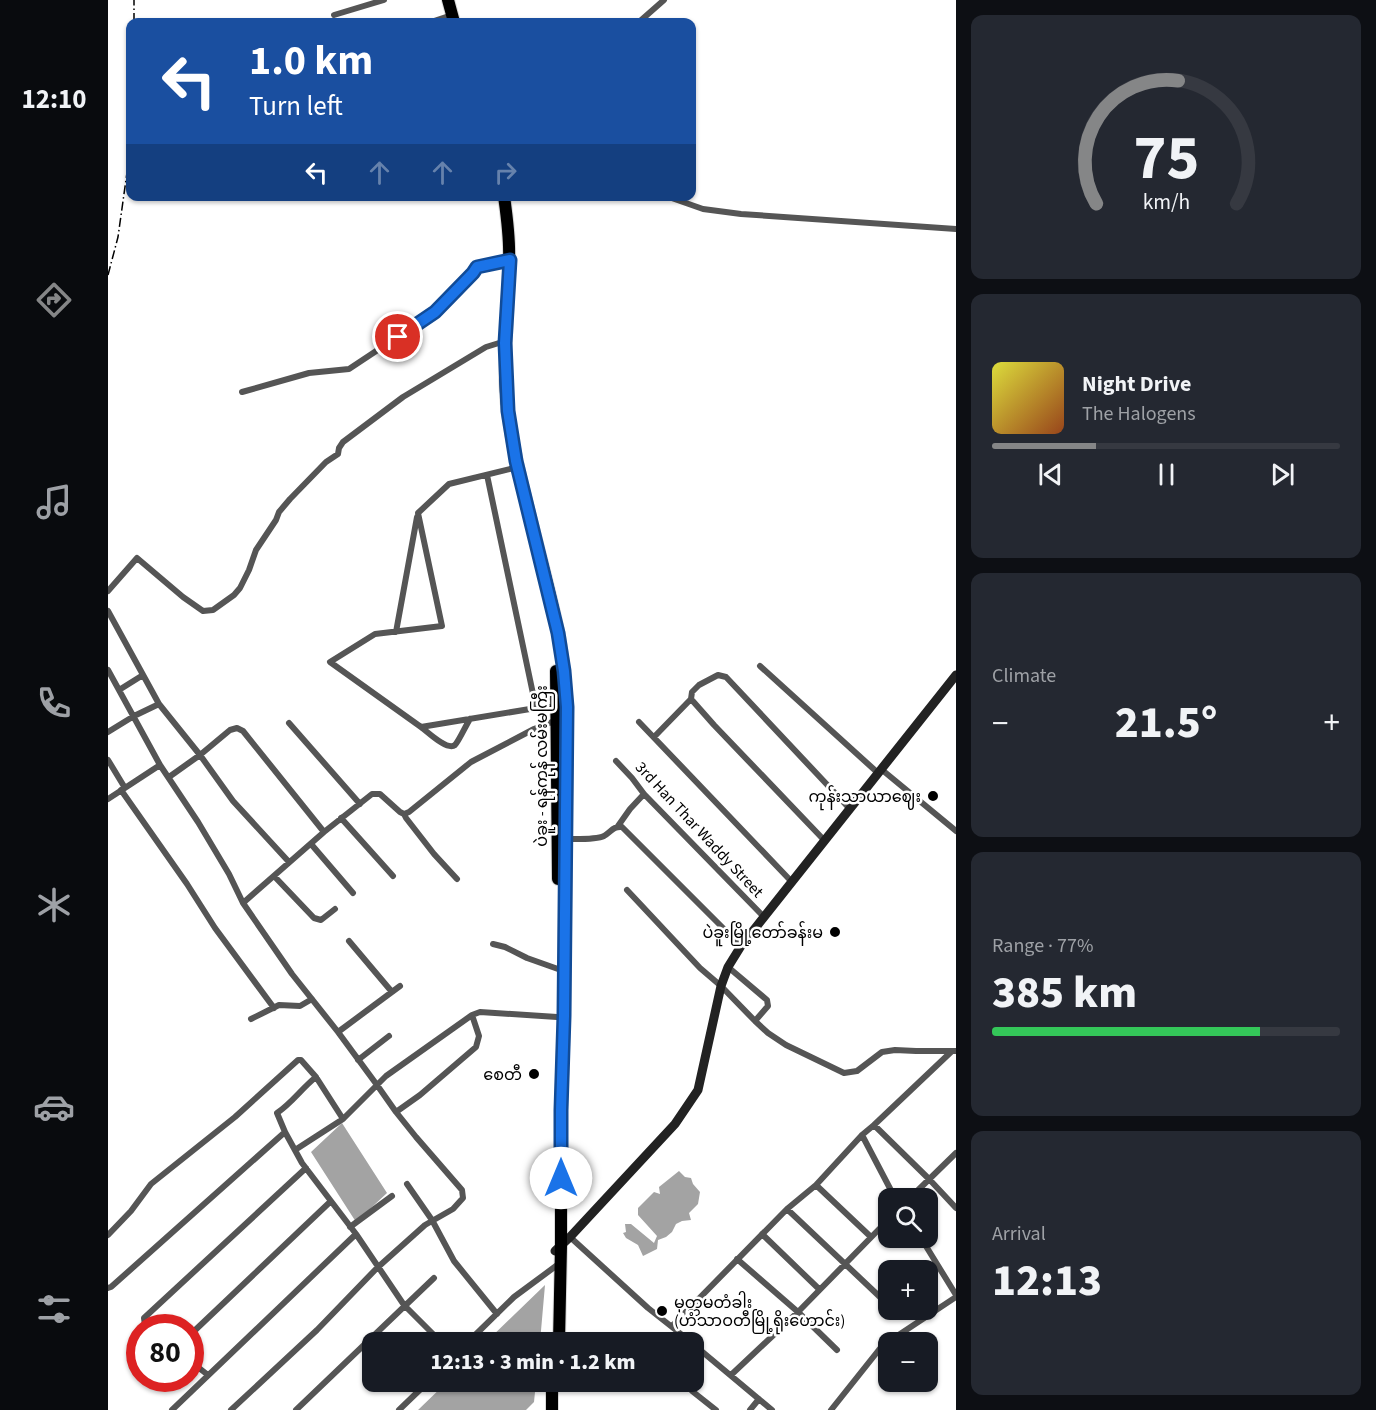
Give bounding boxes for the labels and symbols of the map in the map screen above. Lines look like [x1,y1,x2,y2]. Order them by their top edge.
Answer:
pin [372,311,423,362]
street label: ပဲခူး - ရန်ကုန် လမ်းမကြီး [530,685,556,847]
street label: 3rd Han Thar Waddy Street [630,757,769,903]
place label: ကုန်းသာယာဈေး [808,785,921,811]
marker: ကုန်းသာယာဈေး [926,789,940,803]
place label: ပဲခူးမြို့တော်ခန်းမ [702,921,823,947]
marker: ပဲခူးမြို့တော်ခန်းမ [828,925,842,939]
place label: စေတီ [483,1064,522,1086]
marker: စေတီ [527,1067,541,1081]
position arrow [529,1146,593,1210]
place label: မုတ္တမတံခါး (ဟံသာဝတီမြို့ရိုးဟောင်း) [674,1291,845,1335]
marker: မုတ္တမတံခါး (ဟံသာဝတီမြို့ရိုးဟောင်း) [655,1304,669,1318]
speed limit sign: 80 [126,1314,204,1392]

